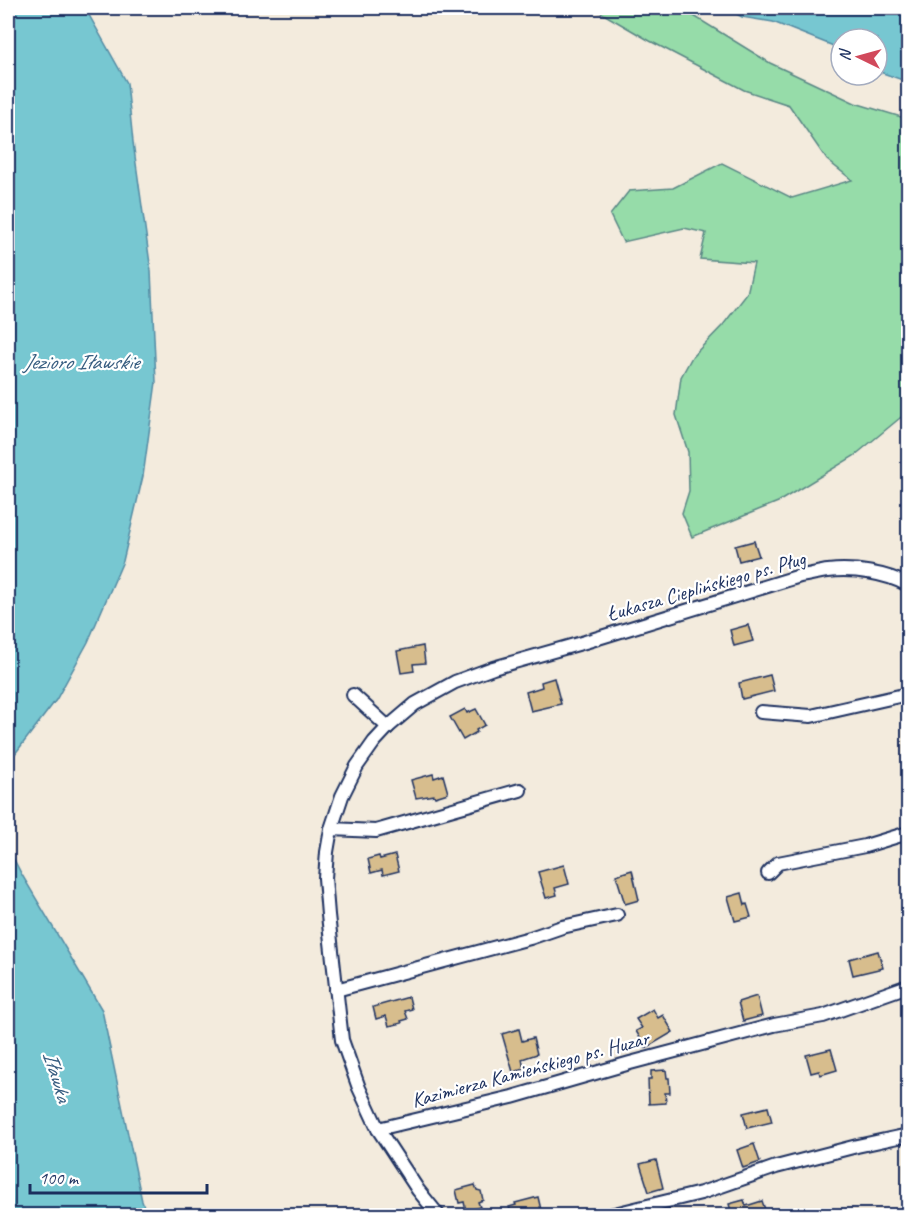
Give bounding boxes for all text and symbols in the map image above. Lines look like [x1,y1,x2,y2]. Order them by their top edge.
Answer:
north arrow [829,27,889,87]
text: N [835,47,856,62]
water label: Jezioro Iławskie [22,348,141,376]
street label: Łukasza Cieplińskiego ps. Pług [604,545,810,627]
street label: Kazimierza Kamieńskiego ps. Huzar [409,1024,653,1113]
water label: Iławka [36,1048,79,1107]
scale bar [30,1157,207,1195]
text: 100 m [39,1167,80,1189]

